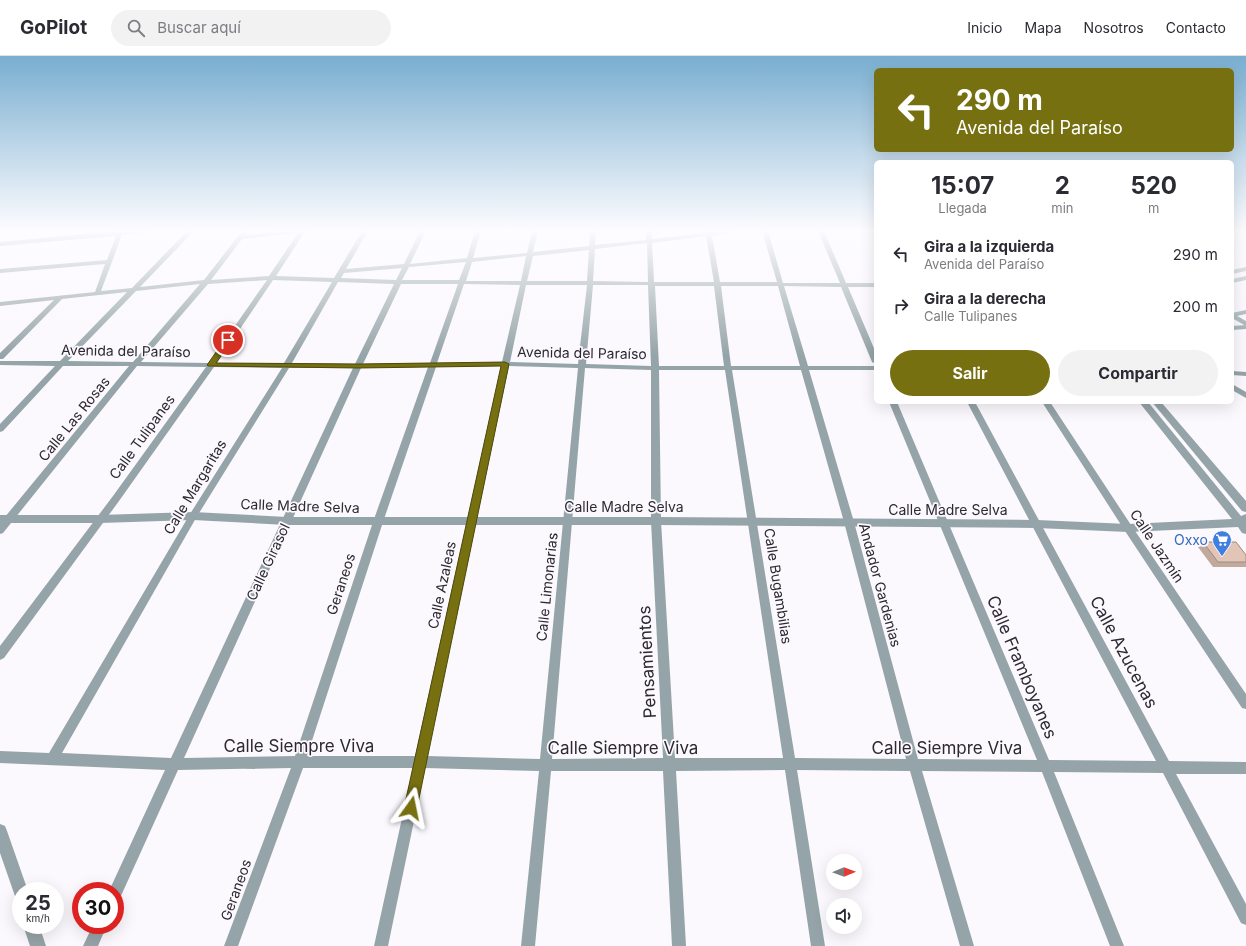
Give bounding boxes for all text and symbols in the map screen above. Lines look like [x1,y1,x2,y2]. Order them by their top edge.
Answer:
search box [111,10,391,46]
text: GoPilot [20,16,87,39]
icon: search [125,17,147,39]
text: Buscar aquí [157,18,241,37]
text: Inicio [967,19,1003,36]
text: Mapa [1025,19,1062,36]
text: Nosotros [1084,19,1144,36]
text: Contacto [1166,19,1226,36]
text: 290 m [956,83,1043,117]
icon: left [890,84,942,136]
text: Avenida del Paraíso [956,117,1123,138]
text: 15:07 [931,171,994,200]
text: 2 [1055,171,1070,200]
text: 520 [1130,171,1177,200]
text: Llegada [938,200,987,216]
text: min [1051,200,1073,216]
text: m [1148,200,1159,216]
text: Gira a la izquierda [924,237,1054,256]
icon: left [890,243,912,265]
text: 290 m [1173,245,1218,264]
text: Avenida del Paraíso [924,256,1044,272]
text: Gira a la derecha [924,289,1046,308]
icon: right [890,295,912,317]
text: 200 m [1173,297,1218,316]
text: Calle Tulipanes [924,308,1017,324]
pin [211,323,245,357]
icon: arrive [217,329,239,351]
street label: Avenida del Paraíso [61,341,191,360]
street label: Avenida del Paraíso [517,343,647,362]
button: Salir [890,350,1050,396]
button: Compartir [1058,350,1218,396]
street label: Calle Las Rosas [34,373,113,464]
street label: Calle Tulipanes [105,391,178,482]
street label: Calle Margaritas [160,436,230,537]
street label: Calle Madre Selva [240,495,360,516]
street label: Calle Madre Selva [564,498,684,515]
street label: Calle Madre Selva [888,501,1008,518]
street label: Calle Jazmín [1127,506,1188,585]
street label: Calle Girasol [242,521,293,603]
street label: Andador Gardenias [856,521,905,649]
street label: Calle Bugambilias [761,527,796,645]
supermarket icon: Oxxo [1211,529,1233,557]
place label: Oxxo [1174,531,1208,548]
street label: Calle Limonarias [532,532,561,642]
street label: Calle Azaleas [424,540,459,630]
street label: Geraneos [323,551,358,617]
street label: Calle Framboyanes [983,592,1061,742]
street label: Calle Azucenas [1086,592,1162,712]
street label: Pensamientos [634,605,660,719]
street label: Calle Siempre Viva [224,736,374,756]
street label: Calle Siempre Viva [548,738,698,758]
street label: Calle Siempre Viva [872,738,1022,758]
position arrow [390,787,432,829]
north arrow [826,854,862,890]
map controls [826,854,862,934]
street label: Geraneos [217,857,254,923]
speed limit sign: 30 [72,882,124,934]
text: 25 [25,891,51,915]
button: sound [826,898,862,934]
text: km/h [26,912,50,924]

